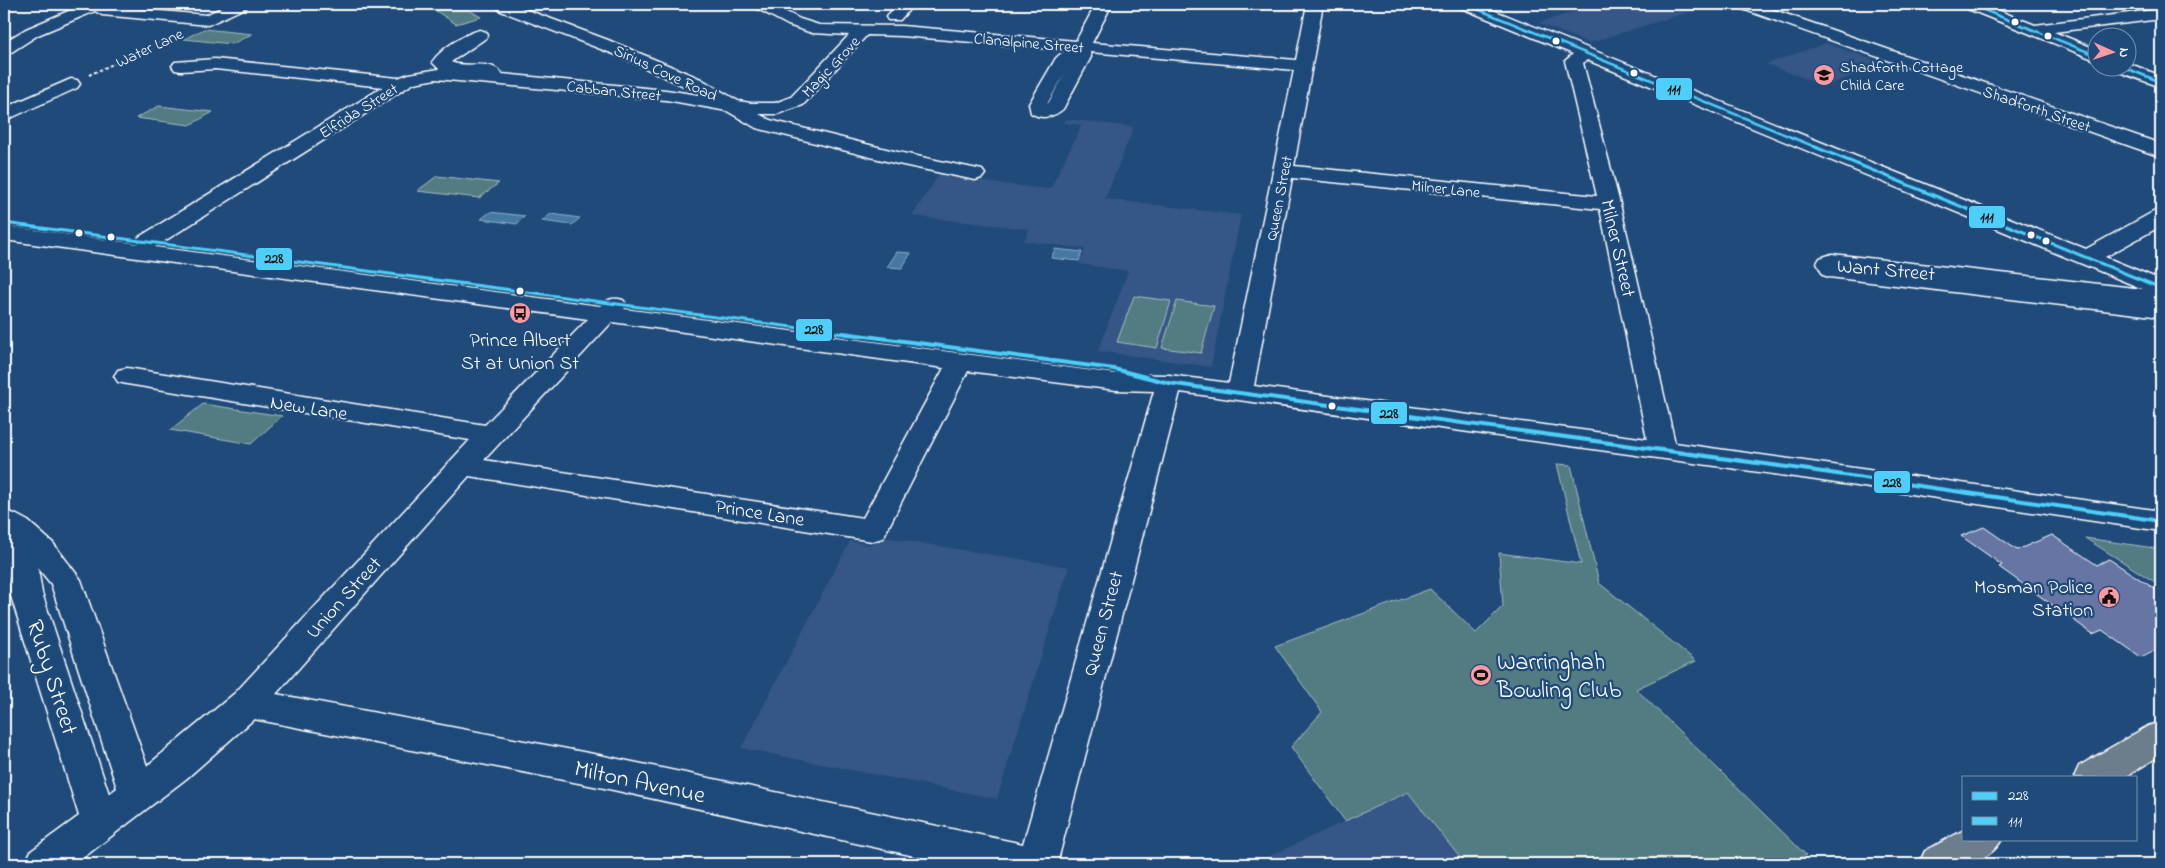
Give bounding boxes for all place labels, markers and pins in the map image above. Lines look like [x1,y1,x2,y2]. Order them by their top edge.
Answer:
unlabelled marker [2010,17,2020,27]
unlabelled marker [2043,31,2053,41]
unlabelled marker [1551,36,1561,46]
place label: Shadforth Cottage Child Care [1840,56,1964,98]
school or university icon: Shadforth Cottage Child Care [1812,63,1836,87]
unlabelled marker [1629,68,1639,78]
unlabelled marker [74,228,84,238]
unlabelled marker [2026,230,2036,240]
unlabelled marker [106,232,116,242]
unlabelled marker [2041,236,2051,246]
unlabelled marker [515,286,525,296]
bus stop icon: Prince Albert St at Union St [508,301,532,325]
place label: Prince Albert St at Union St [461,327,579,379]
unlabelled marker [1327,401,1337,411]
place label: Mosman Police Station [1974,574,2093,626]
public building icon: Mosman Police Station [2097,585,2121,609]
place label: Warringhah Bowling Club [1496,646,1622,709]
sports icon: Warringhah Bowling Club [1469,663,1493,687]

